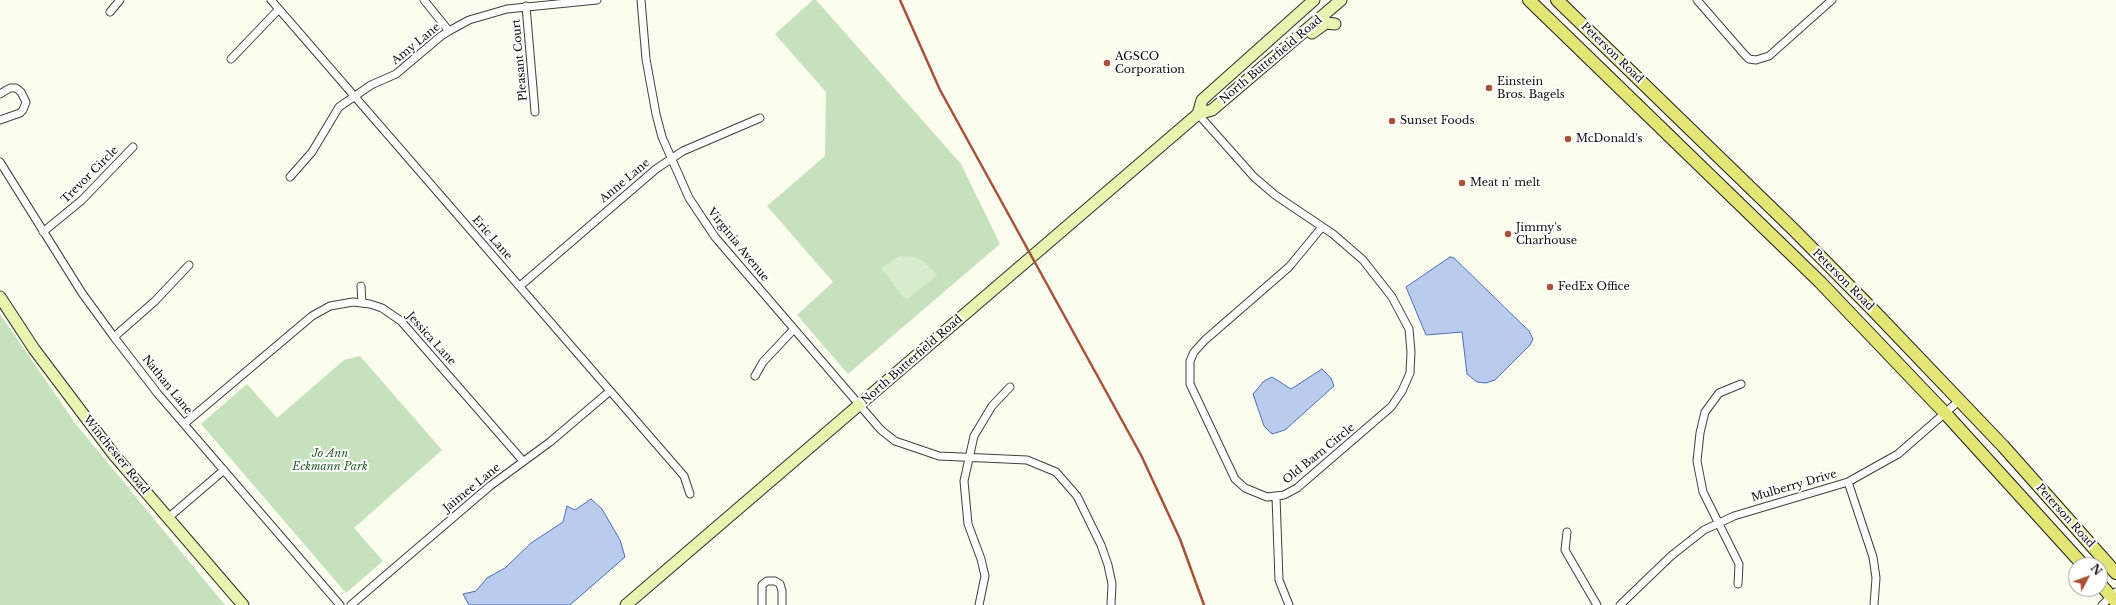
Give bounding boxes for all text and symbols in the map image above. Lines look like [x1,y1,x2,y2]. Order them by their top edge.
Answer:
street label: North Butterfield Road [1217,13,1325,107]
street label: Pleasant Court [510,18,530,102]
street label: Peterson Road [1578,20,1646,86]
street label: Amy Lane [389,21,443,67]
place label: AGSCO Corporation [1115,50,1185,76]
marker: AGSCO Corporation [1102,58,1112,68]
place label: Einstein Bros. Bagels [1497,75,1565,101]
marker: Einstein Bros. Bagels [1484,83,1494,93]
place label: Sunset Foods [1400,114,1474,128]
marker: Sunset Foods [1387,116,1397,126]
place label: McDonald's [1576,132,1642,146]
marker: McDonald's [1563,134,1573,144]
street label: Trevor Circle [59,144,121,206]
street label: Anne Lane [597,156,653,206]
place label: Meat n' melt [1470,176,1540,190]
marker: Meat n' melt [1457,178,1467,188]
street label: Virginia Avenue [704,206,772,284]
street label: Eric Lane [469,213,515,263]
place label: Jimmy's Charhouse [1516,221,1577,247]
marker: Jimmy's Charhouse [1503,229,1513,239]
street label: Peterson Road [1810,247,1876,313]
place label: FedEx Office [1558,280,1630,294]
marker: FedEx Office [1545,282,1555,292]
street label: Jessica Lane [404,310,458,368]
street label: North Butterfield Road [859,313,965,407]
street label: Nathan Lane [139,353,195,417]
street label: Winchester Road [80,413,152,497]
street label: Old Barn Circle [1280,421,1358,487]
park label: Jo Ann Eckmann Park [292,447,368,473]
street label: Jaimee Lane [441,461,503,515]
street label: Mulberry Drive [1750,467,1838,505]
street label: Peterson Road [2033,481,2097,551]
north arrow [2068,557,2108,597]
text: N [2088,561,2105,578]

